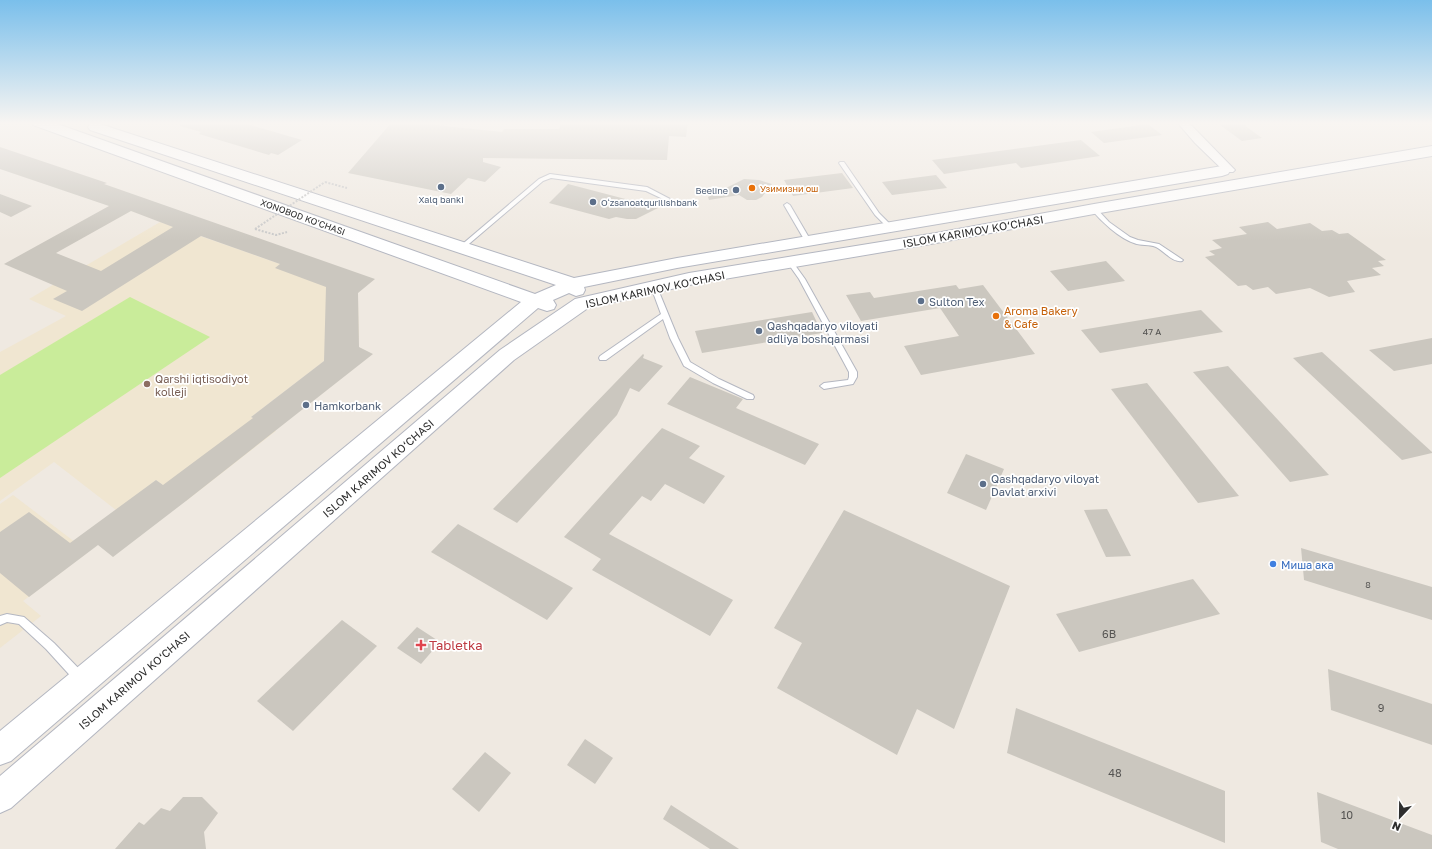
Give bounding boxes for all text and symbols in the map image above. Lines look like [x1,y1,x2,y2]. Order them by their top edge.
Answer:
marker: Xalq banki [436,182,446,192]
marker: Узимизни ош [747,183,757,193]
place label: Узимизни ош [760,183,818,194]
place label: Beeline [695,185,728,196]
marker: Beeline [731,185,741,195]
place label: Xalq banki [418,194,464,205]
street label: XONOBOD KO'CHASI [259,197,347,237]
marker: Oʻzsanoatqurilishbank [588,197,598,207]
place label: Oʻzsanoatqurilishbank [601,197,697,208]
street label: ISLOM KARIMOV KO‘CHASI [902,212,1044,250]
street label: ISLOM KARIMOV KO‘CHASI [584,268,726,310]
place label: Sulton Tex [929,295,985,308]
marker: Sulton Tex [916,296,926,306]
place label: Aroma Bakery & Cafe [1004,304,1078,330]
marker: Aroma Bakery & Cafe [991,311,1001,321]
place label: Qashqadaryo viloyati adliya boshqarmasi [767,319,878,345]
marker: Qashqadaryo viloyati adliya boshqarmasi [754,326,764,336]
house number: 47 А [1143,326,1161,337]
place label: Qarshi iqtisodiyot kolleji [155,372,248,398]
marker: Qarshi iqtisodiyot kolleji [142,379,152,389]
place label: Hamkorbank [314,399,381,412]
marker: Hamkorbank [301,400,311,410]
street label: ISLOM KARIMOV KO‘CHASI [320,416,436,520]
place label: Qashqadaryo viloyat Davlat arxivi [991,472,1099,498]
marker: Qashqadaryo viloyat Davlat arxivi [978,479,988,489]
place label: Миша ака [1281,558,1334,571]
marker: Миша ака [1268,559,1278,569]
house number: 8 [1365,579,1371,590]
house number: 6B [1102,627,1116,640]
street label: ISLOM KARIMOV KO‘CHASI [76,628,192,732]
place label: Tabletka [429,637,483,653]
marker: Tabletka [416,640,426,650]
house number: 9 [1378,701,1384,714]
house number: 48 [1108,766,1122,779]
north arrow [1380,797,1420,837]
house number: 10 [1341,808,1353,821]
text: N [1390,819,1402,834]

